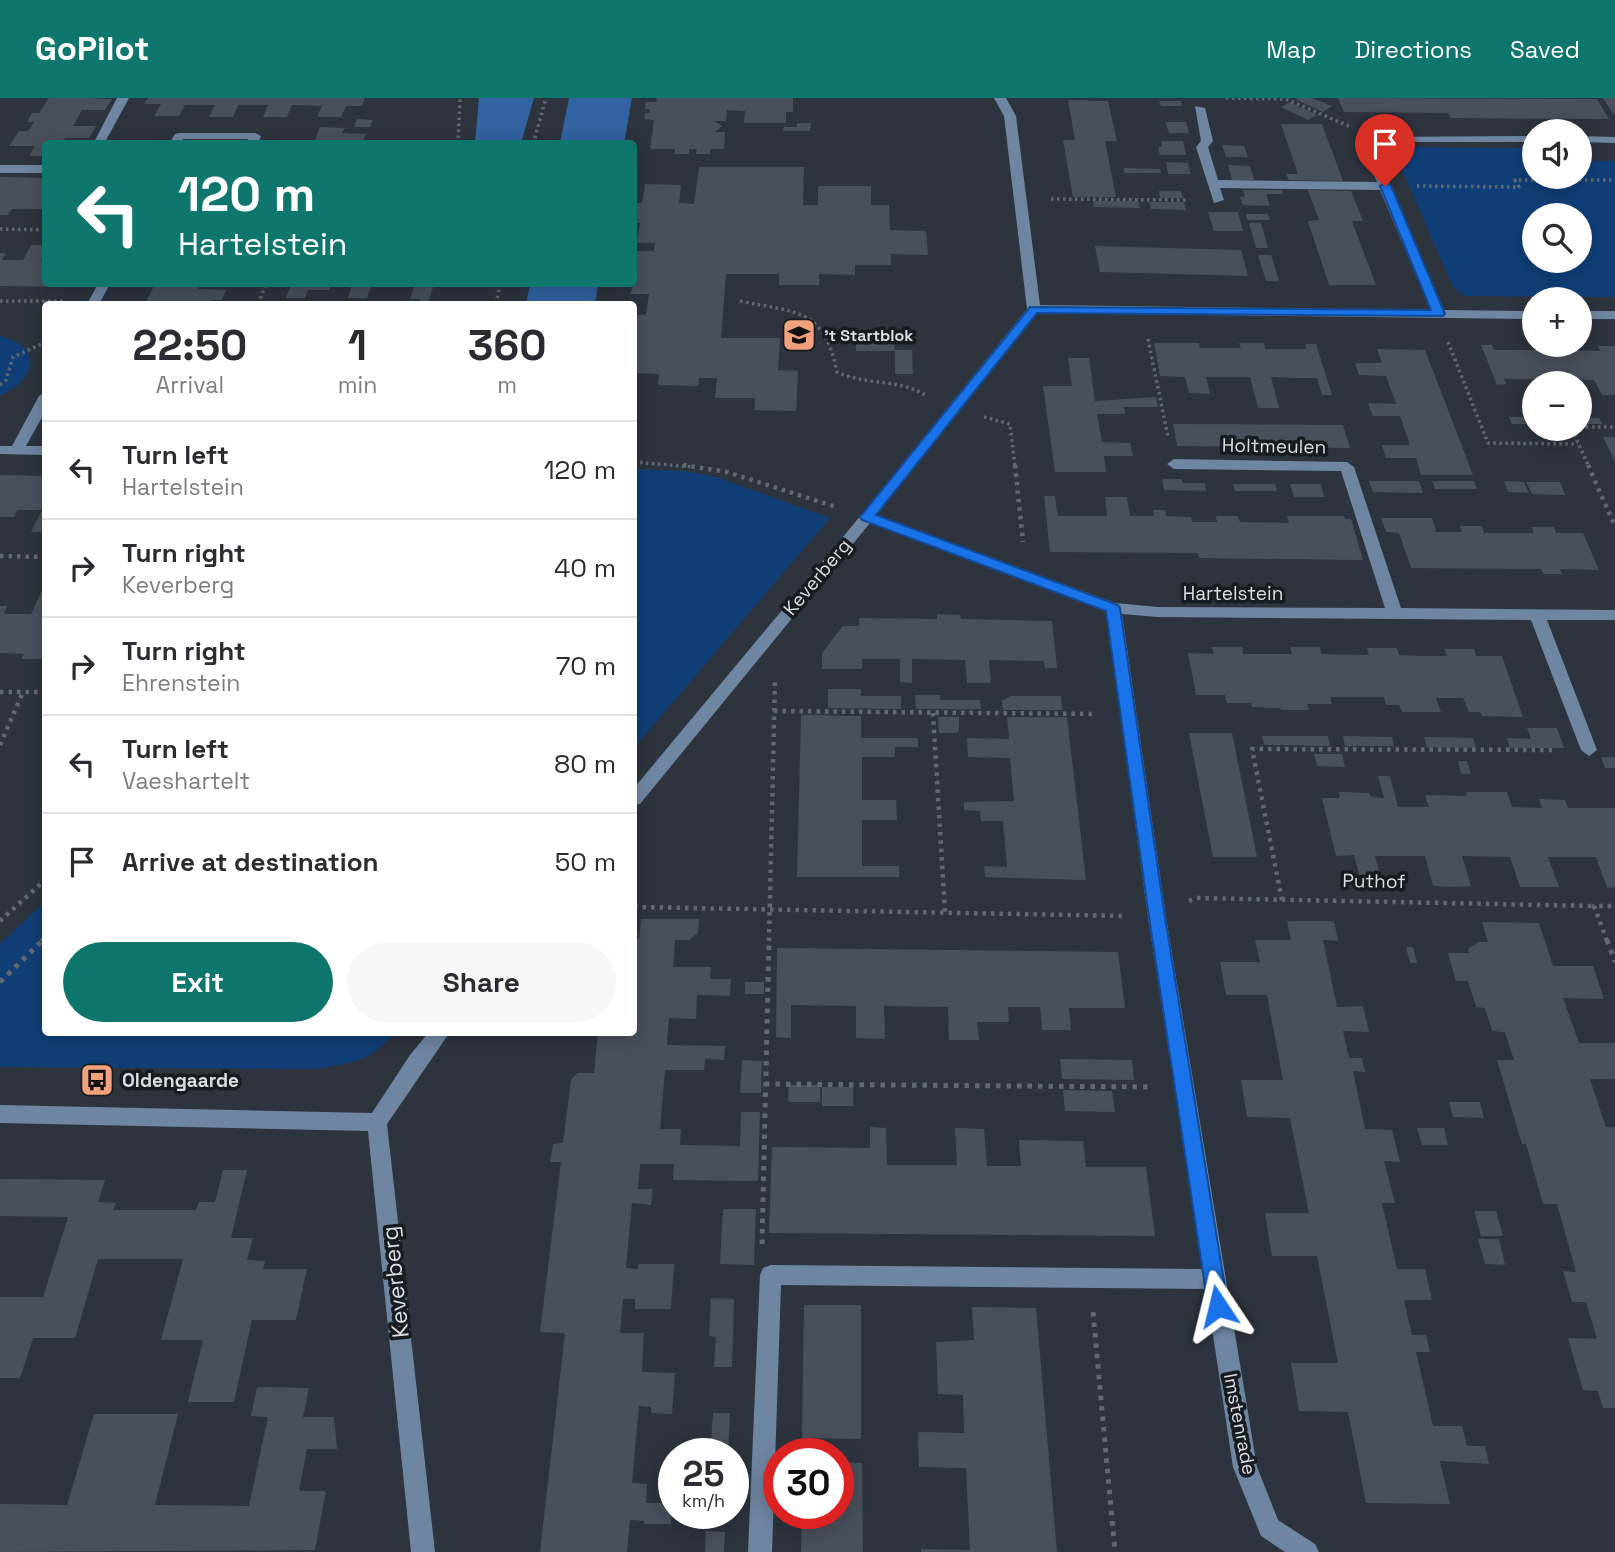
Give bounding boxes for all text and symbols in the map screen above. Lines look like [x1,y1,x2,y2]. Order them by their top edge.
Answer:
text: GoPilot [35,28,149,70]
text: Map [1266,34,1316,65]
text: Directions [1354,34,1472,65]
text: Saved [1510,34,1580,65]
pin [1355,114,1415,186]
map controls [1522,119,1592,441]
button: sound [1522,119,1592,189]
icon: arrive [1366,125,1404,163]
text: 120 m [178,163,315,225]
icon: left [63,168,154,259]
button: search [1522,203,1592,273]
text: Hartelstein [178,224,347,264]
button: + [1522,287,1592,357]
school or university icon: 't Startblok [780,316,818,354]
text: 22:50 [132,319,247,372]
text: 1 [348,319,367,372]
text: 360 [468,319,546,372]
place label: 't Startblok [824,325,913,346]
text: Arrival [156,370,224,400]
text: min [338,370,377,400]
text: m [497,370,517,400]
button: − [1522,371,1592,441]
street label: Holtmeulen [1222,433,1326,459]
text: Turn left [122,438,229,472]
icon: left [63,451,101,489]
text: 120 m [544,453,616,487]
text: Hartelstein [122,472,244,502]
street label: Keverberg [778,533,856,621]
text: Turn right [122,536,246,570]
icon: right [63,549,101,587]
text: 40 m [554,551,616,585]
text: Keverberg [122,570,234,600]
street label: Hartelstein [1183,581,1283,606]
text: Turn right [122,634,246,668]
icon: right [63,647,101,685]
text: 70 m [556,649,616,683]
text: Ehrenstein [122,668,240,698]
text: Turn left [122,732,229,766]
icon: left [63,745,101,783]
text: 80 m [554,747,616,781]
text: Vaeshartelt [122,766,250,796]
icon: arrive [63,843,101,881]
text: Arrive at destination [122,845,379,879]
text: 50 m [555,845,616,879]
street label: Puthof [1342,868,1406,894]
button: Exit [63,942,333,1022]
button: Share [347,942,616,1022]
bus stop icon: Oldengaarde [78,1061,116,1099]
place label: Oldengaarde [122,1068,239,1093]
street label: Keverberg [374,1225,416,1339]
position arrow [1181,1269,1255,1343]
street label: Imstenrade [1218,1371,1262,1477]
speed limit sign: 30 [763,1438,854,1529]
text: 25 [683,1452,724,1496]
text: km/h [682,1489,725,1512]

